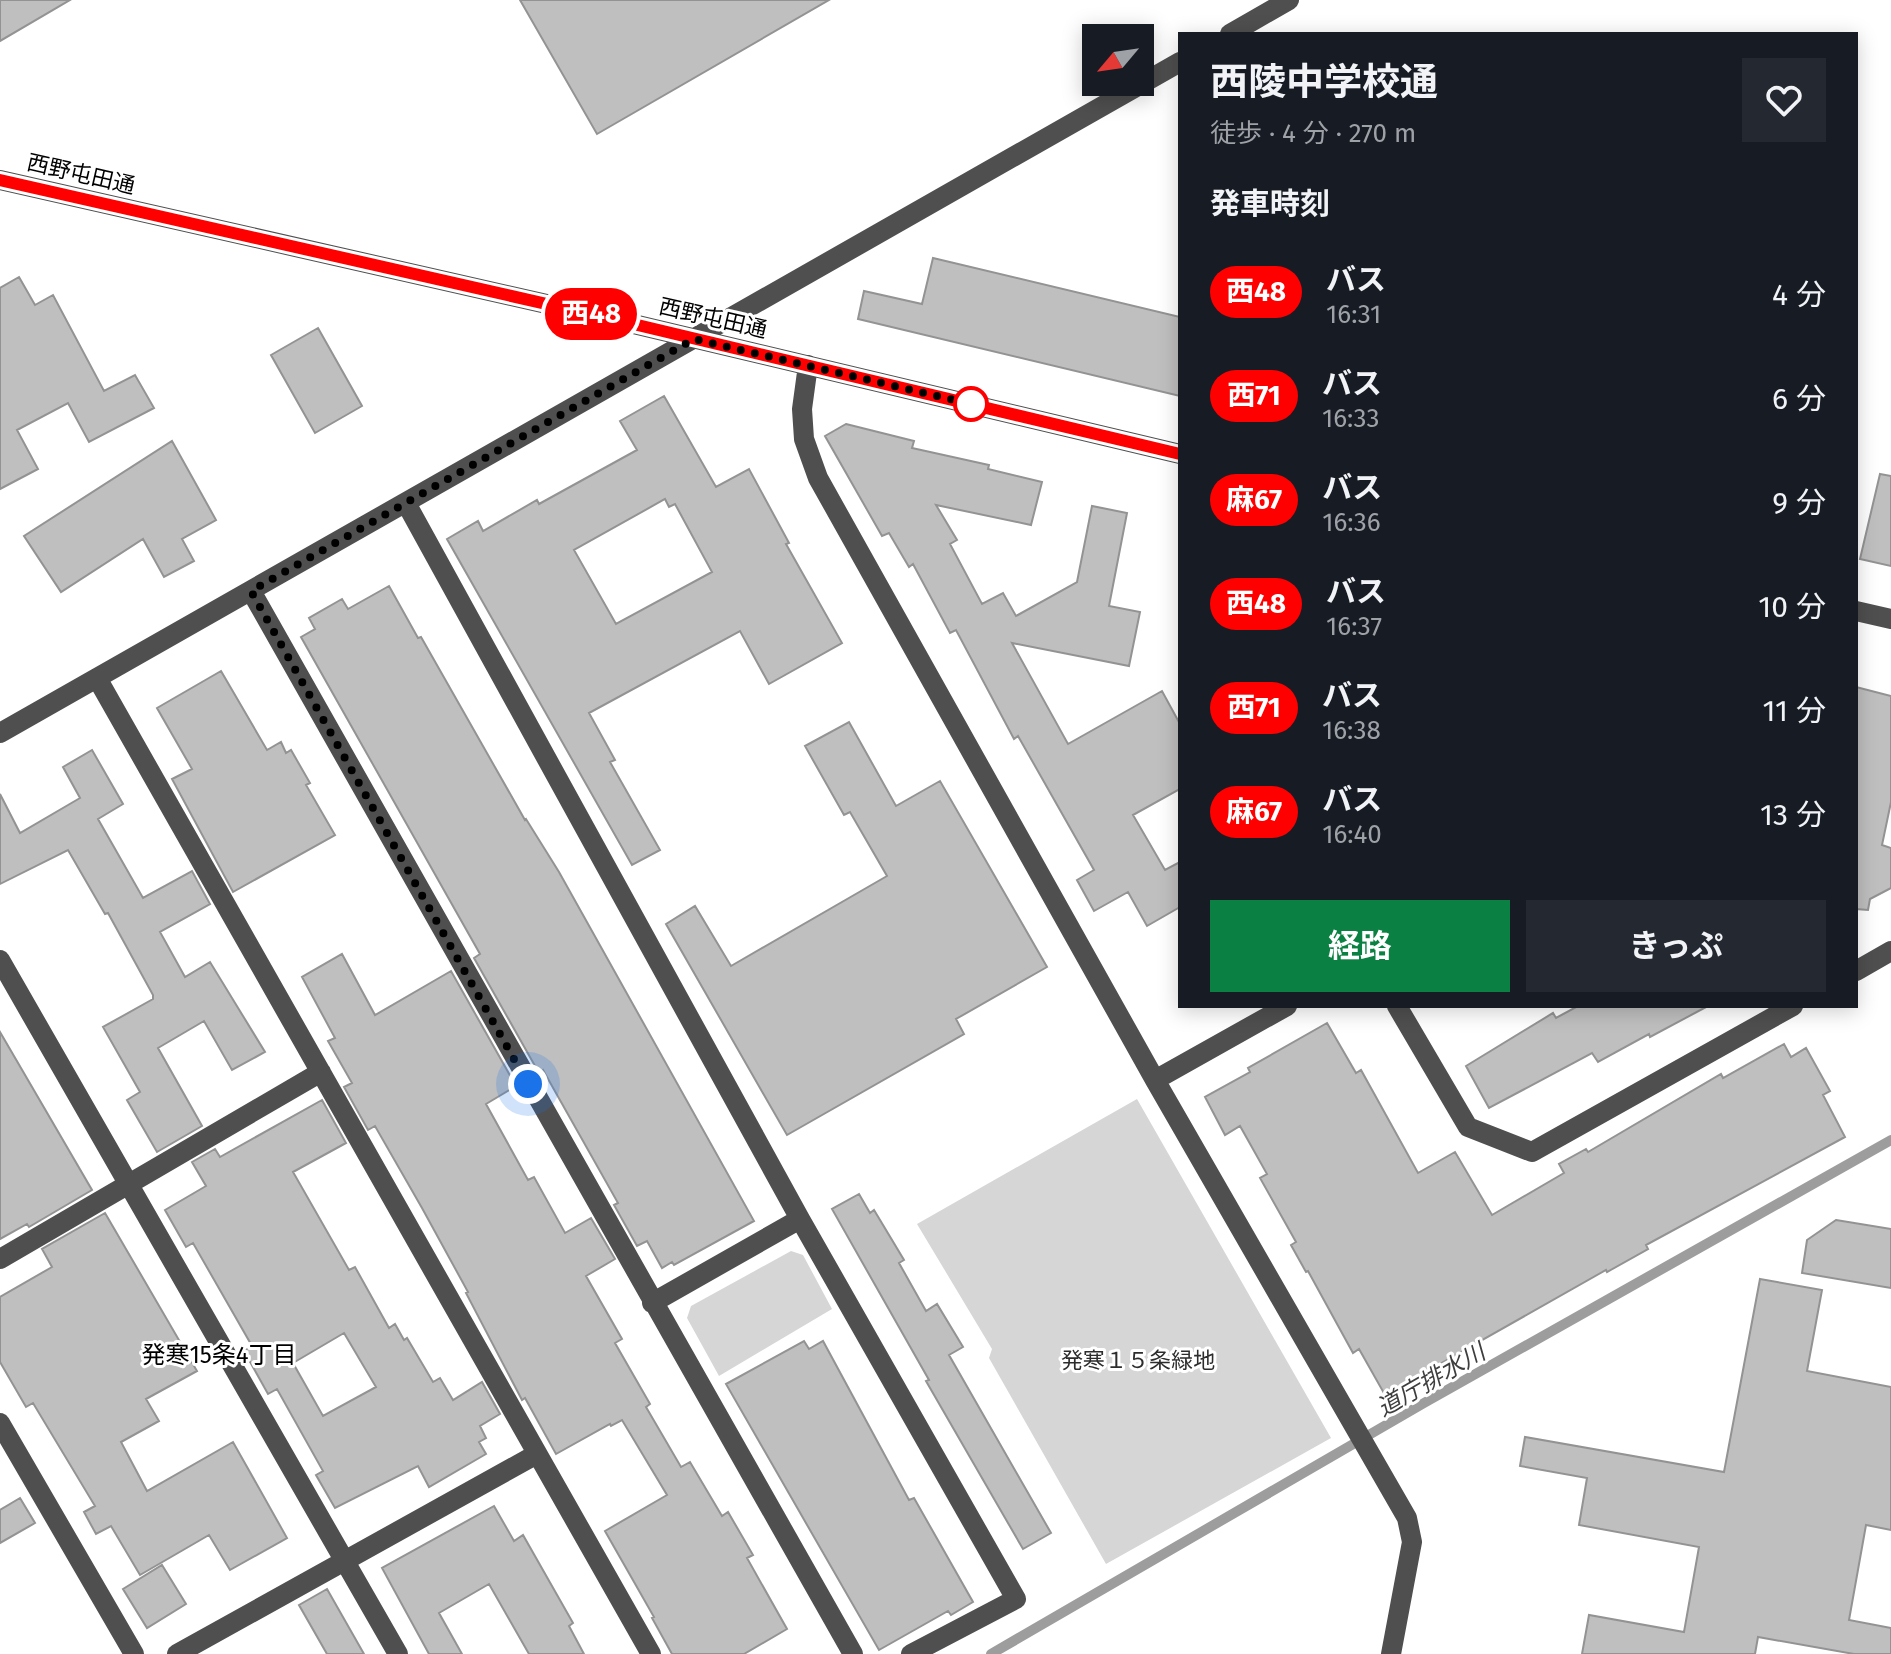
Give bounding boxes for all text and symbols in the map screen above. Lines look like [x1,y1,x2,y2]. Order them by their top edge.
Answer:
north arrow [1082,24,1154,96]
map controls [1082,24,1154,96]
button: heart [1742,58,1826,142]
text: 西陵中学校通 [1210,59,1438,105]
text: 徒歩 · 4 分 · 270 m [1210,118,1416,149]
street label: 西野屯田通 [24,148,138,200]
text: 発車時刻 [1210,186,1330,222]
text: バス [1326,262,1386,298]
text: 西48 [1226,275,1286,308]
text: 4 分 [1772,277,1826,313]
line badge: 西48 [545,288,637,340]
street label: 西野屯田通 [656,292,770,344]
text: 西48 [561,297,621,330]
text: 16:31 [1326,299,1381,330]
text: バス [1322,366,1382,402]
text: 西71 [1227,379,1281,412]
text: 6 分 [1772,381,1826,417]
unlabelled marker [954,387,988,421]
text: 16:33 [1322,403,1380,434]
text: バス [1322,470,1382,506]
text: 麻67 [1226,483,1282,516]
text: 9 分 [1772,485,1826,521]
text: 16:36 [1322,507,1381,538]
text: バス [1326,574,1386,610]
text: 西48 [1226,587,1286,620]
text: 10 分 [1758,589,1826,625]
text: 16:37 [1326,611,1382,642]
text: バス [1322,678,1382,714]
text: 西71 [1227,691,1281,724]
text: 11 分 [1762,693,1826,729]
text: 16:38 [1322,715,1381,746]
text: バス [1322,782,1382,818]
text: 麻67 [1226,795,1282,828]
text: 13 分 [1760,797,1826,833]
text: 16:40 [1322,819,1382,850]
button: 経路 [1210,900,1510,992]
button: きっぷ [1526,900,1826,992]
your location [508,1064,548,1104]
water label: 道庁排水川 [1372,1336,1493,1422]
district label: 発寒15条4丁目 [141,1341,297,1369]
park label: 発寒１５条緑地 [1061,1347,1215,1374]

